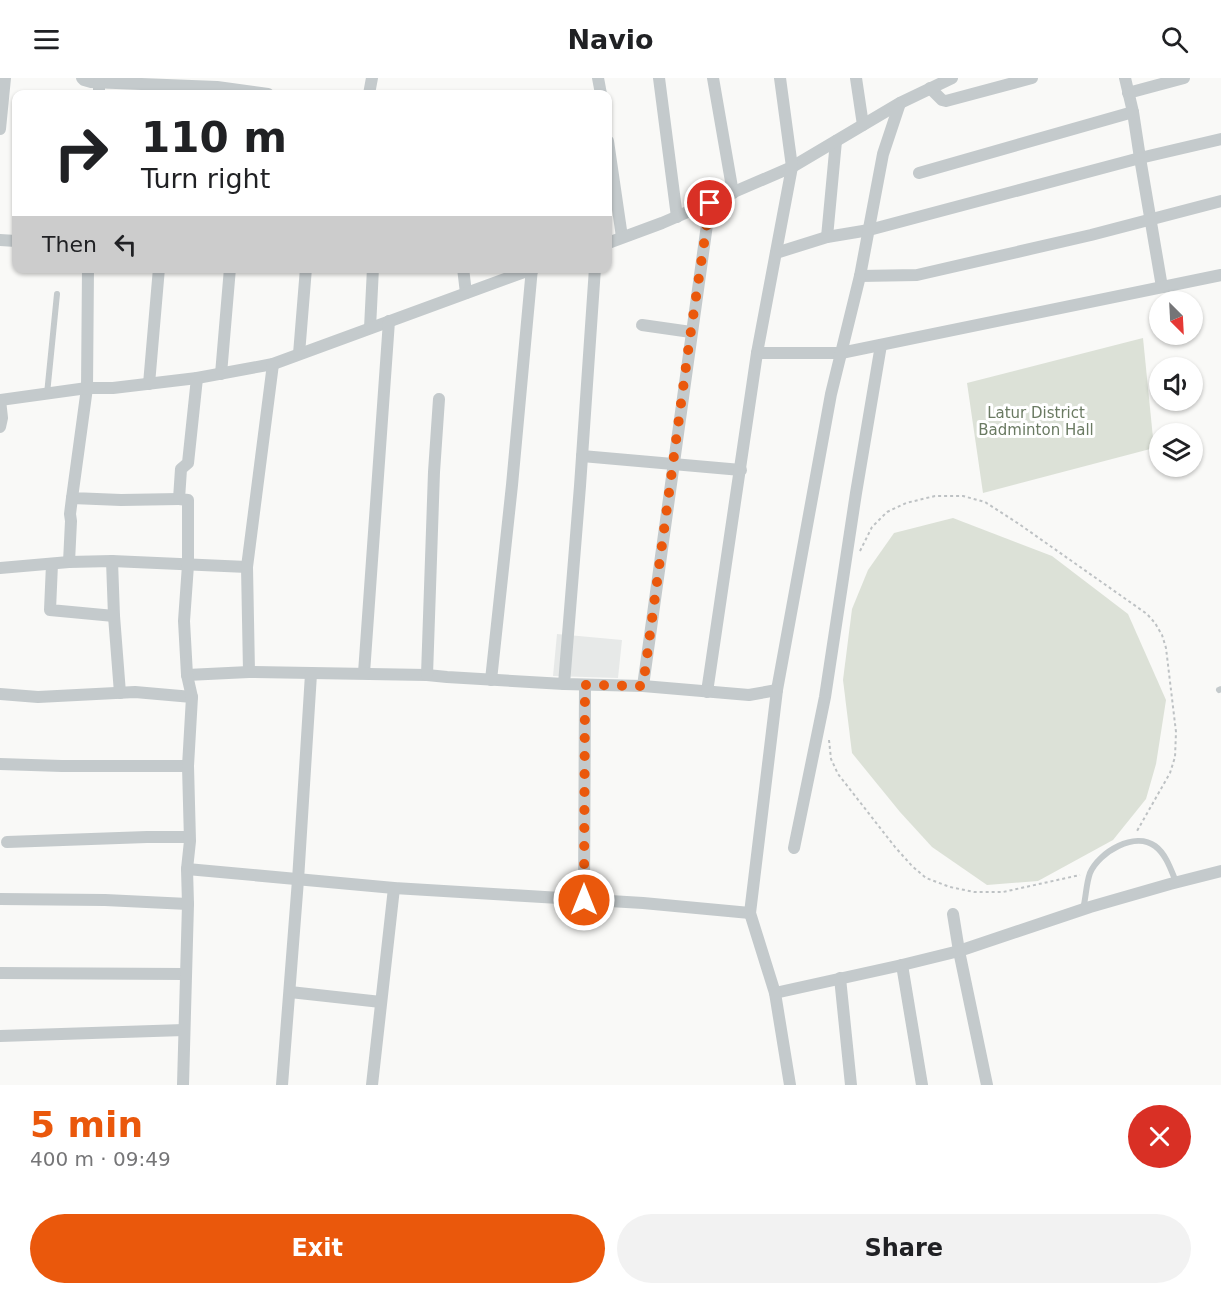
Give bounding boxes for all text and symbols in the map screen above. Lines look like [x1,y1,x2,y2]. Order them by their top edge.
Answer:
icon: menu [30,23,63,56]
icon: search [1158,23,1191,56]
text: Navio [567,24,654,55]
text: 110 m [141,113,287,162]
icon: right [42,114,120,192]
text: Turn right [141,163,270,194]
pin [684,177,735,228]
icon: arrive [693,186,726,219]
icon: left [109,228,142,261]
text: Then [42,232,97,257]
north arrow [1149,291,1203,345]
map controls [1149,291,1203,477]
button: sound [1149,357,1203,411]
park label: Latur District Badminton Hall [978,404,1094,439]
button: layers [1149,423,1203,477]
position arrow [552,868,616,932]
text: 5 min [30,1104,143,1145]
button: close [1128,1105,1191,1168]
text: 400 m · 09:49 [30,1147,171,1171]
button: Exit [30,1214,605,1283]
button: Share [617,1214,1191,1283]

